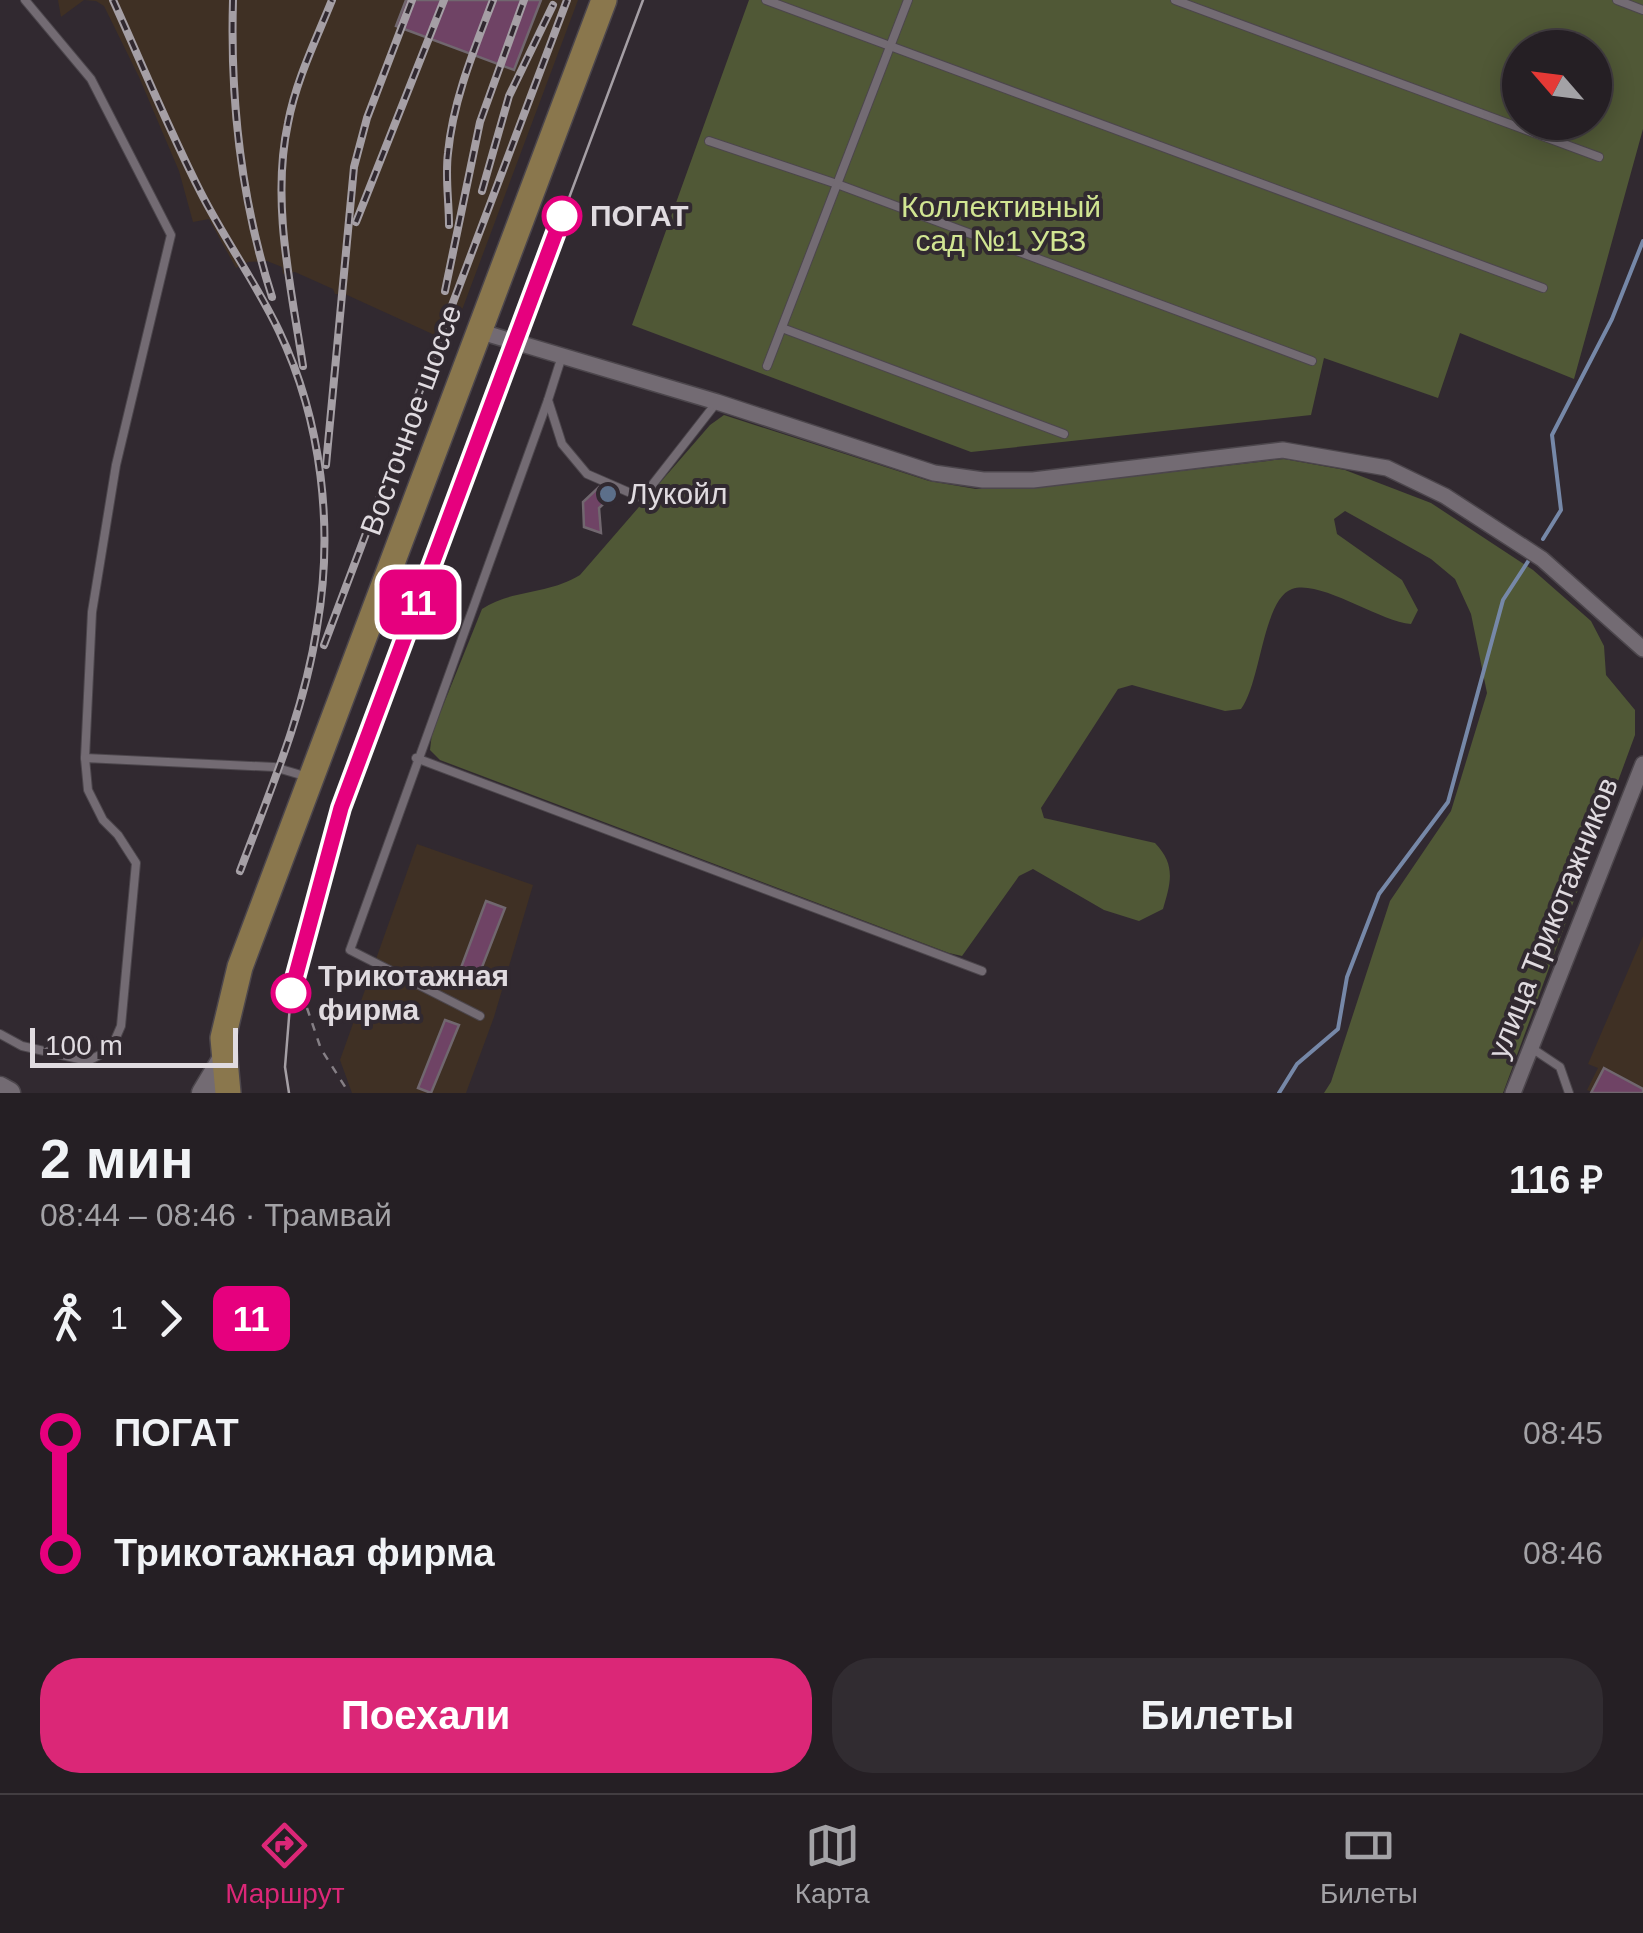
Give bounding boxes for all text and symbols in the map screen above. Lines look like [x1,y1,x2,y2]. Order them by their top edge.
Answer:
north arrow [1502,30,1612,140]
map controls [1502,30,1612,140]
park label: Коллективный сад №1 УВЗ [901,190,1101,257]
marker: ПОГАТ [543,197,581,235]
place label: ПОГАТ [590,199,689,232]
street label: Восточное шоссе [354,300,467,539]
place label: Лукойл [628,477,727,510]
marker: Лукойл [597,483,619,505]
line badge: 11 [373,570,463,634]
text: 11 [400,583,437,622]
street label: улица Трикотажников [1481,773,1624,1063]
place label: Трикотажная фирма [318,959,509,1026]
marker: Трикотажная фирма [272,974,310,1012]
scale bar [30,1023,238,1068]
text: 100 m [45,1030,123,1061]
text: 2 мин [40,1128,194,1190]
text: 116 ₽ [1509,1159,1603,1201]
text: 08:44 – 08:46 · Трамвай [40,1197,392,1233]
icon: walk [40,1291,95,1346]
icon: forward [143,1291,198,1346]
text: 11 [233,1299,270,1338]
text: 1 [110,1300,128,1336]
text: ПОГАТ [114,1412,239,1454]
text: 08:45 [1523,1415,1603,1451]
text: Трикотажная фирма [114,1532,495,1574]
text: 08:46 [1523,1535,1603,1571]
button: Поехали [40,1658,812,1773]
button: Билеты [832,1658,1603,1773]
tab: Маршрут [225,1818,344,1910]
tab: Карта [795,1818,870,1910]
tab: Билеты [1320,1818,1418,1910]

